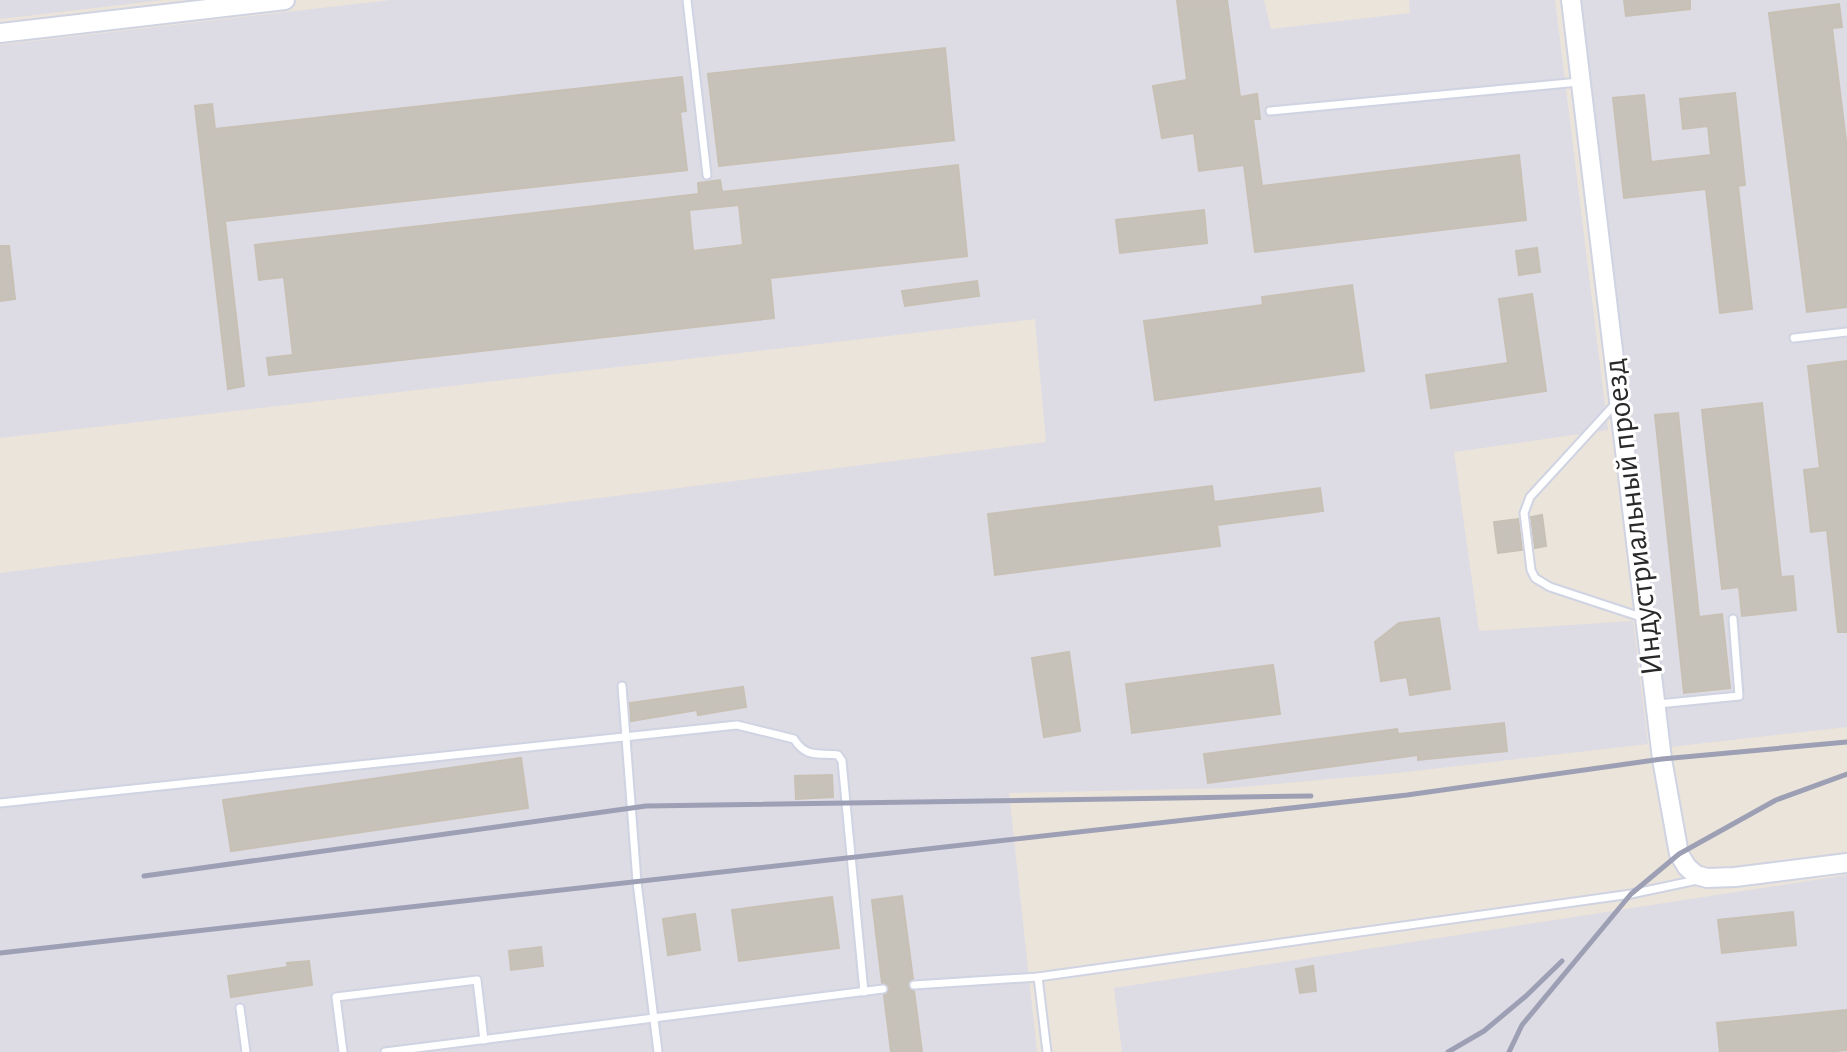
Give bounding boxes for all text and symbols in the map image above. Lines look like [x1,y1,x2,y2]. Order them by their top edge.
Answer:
street label: Индустриальный проезд [1598,357,1668,677]

